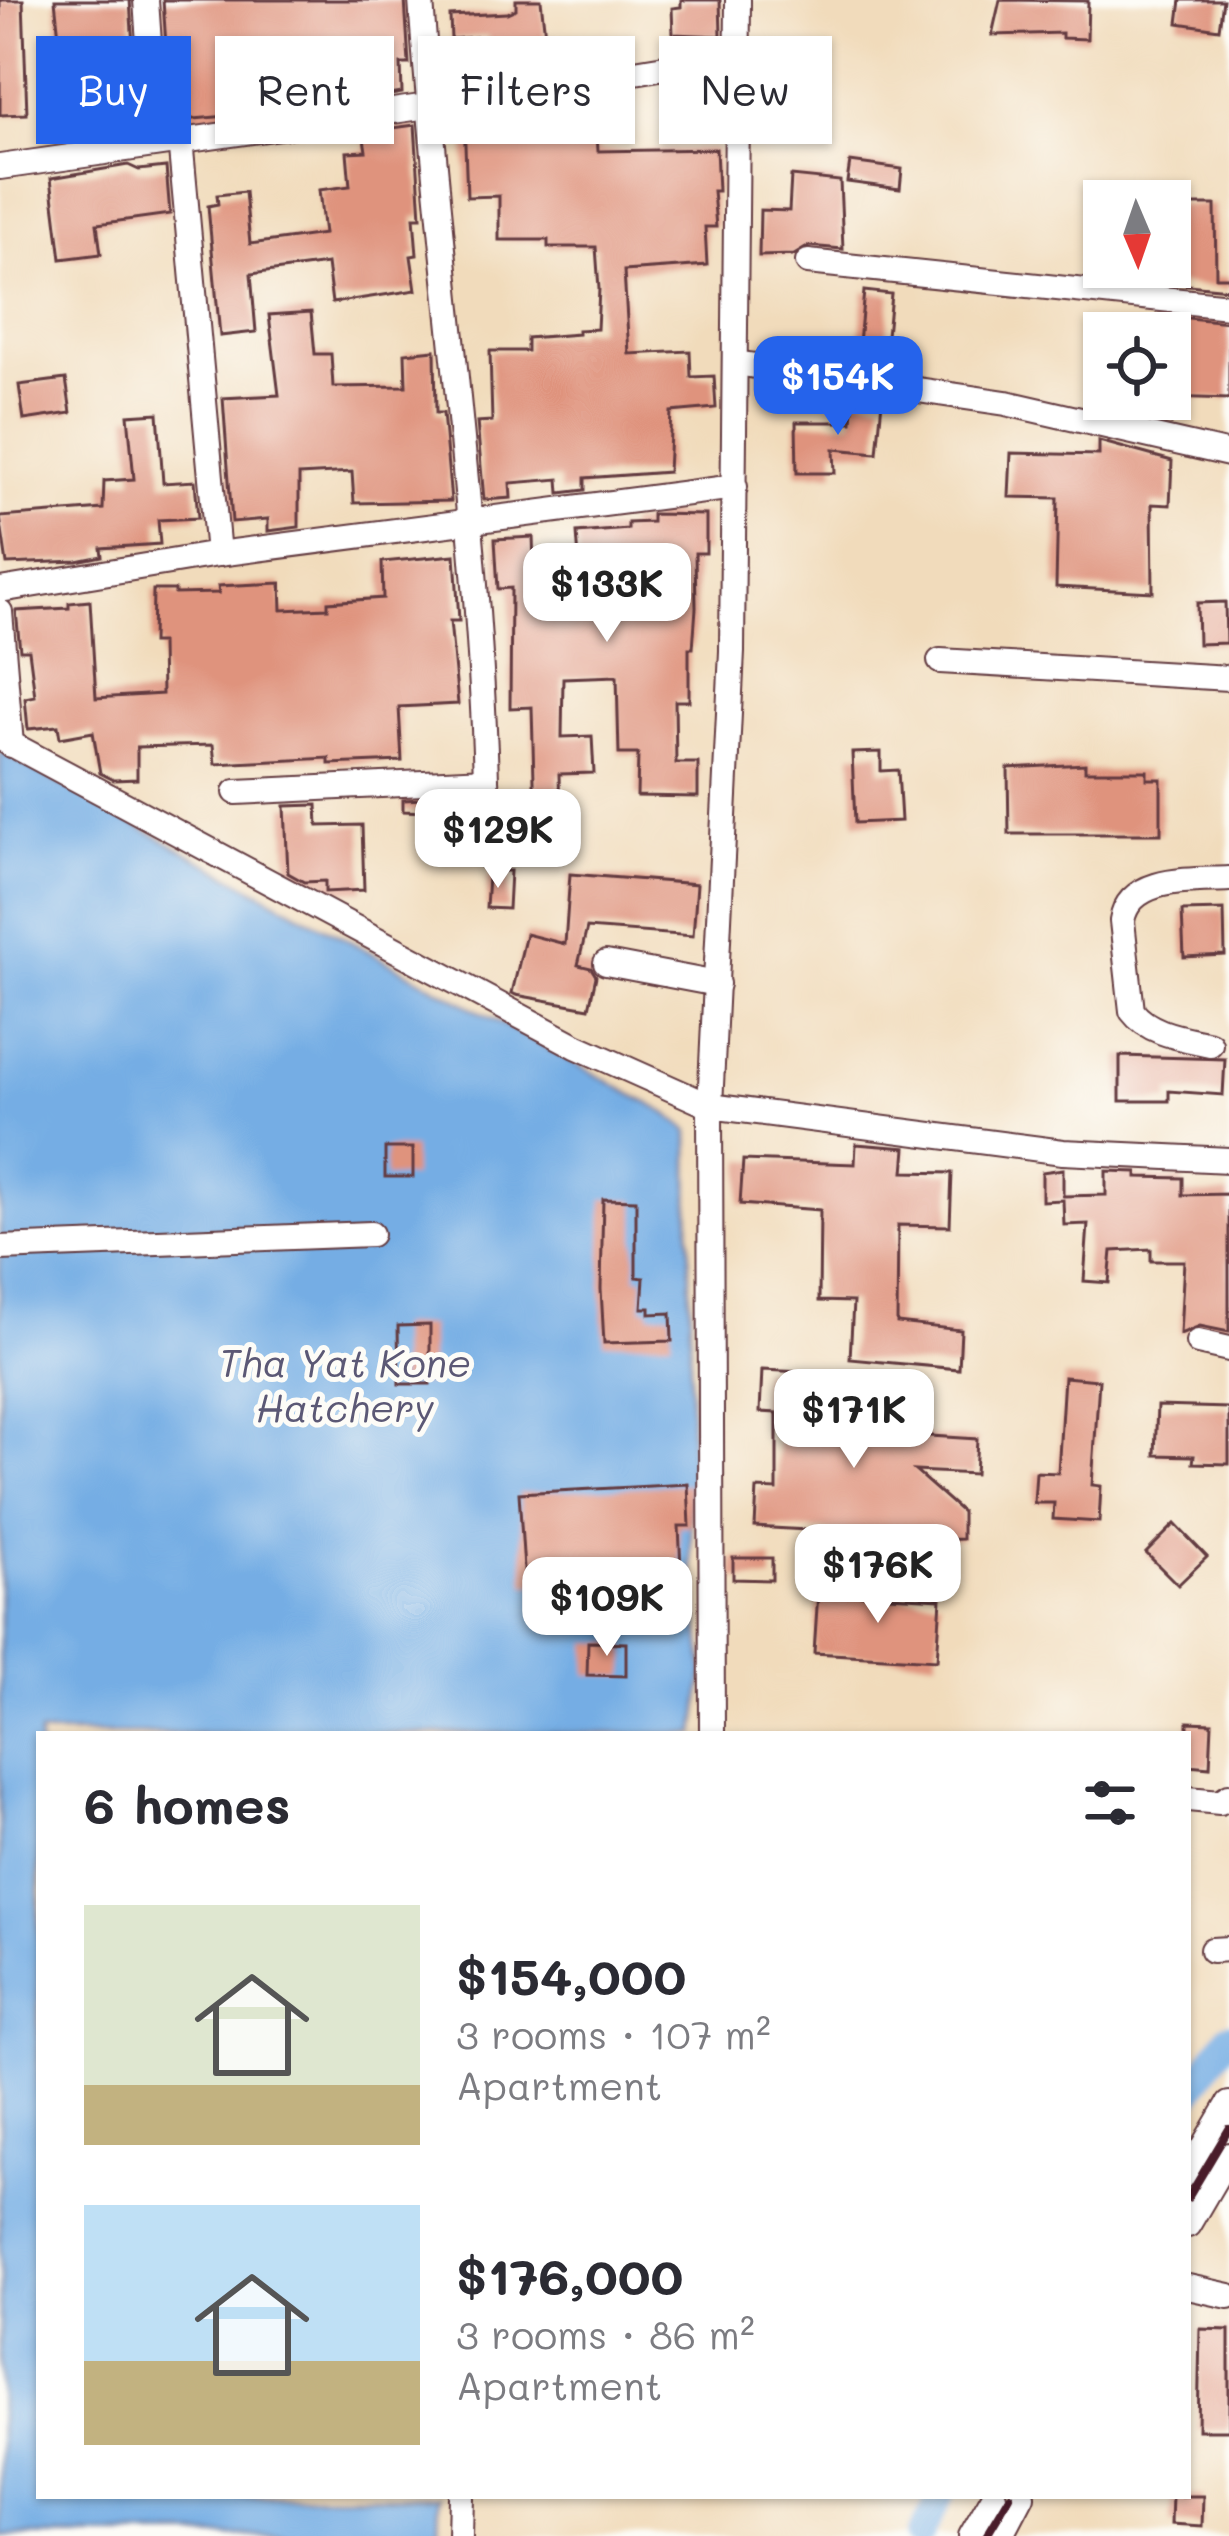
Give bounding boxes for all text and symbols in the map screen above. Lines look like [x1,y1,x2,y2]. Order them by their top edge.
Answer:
chip: Buy [36,36,191,144]
chip: Rent [215,36,394,144]
chip: Filters [418,36,635,144]
chip: New [659,36,832,144]
north arrow [1083,180,1191,288]
map controls [1083,180,1191,420]
button: locate [1083,312,1191,420]
pin: $154K [754,336,922,438]
text: $154K [781,349,895,400]
pin: $133K [523,543,691,645]
text: $133K [550,556,664,607]
pin: $129K [414,789,582,891]
text: $129K [442,802,554,853]
water label: Tha Yat Kone Hatchery [219,1336,471,1432]
pin: $171K [770,1369,938,1471]
text: $171K [801,1382,907,1433]
pin: $176K [794,1524,962,1626]
text: $176K [822,1537,934,1588]
pin: $109K [523,1557,691,1659]
text: $109K [549,1570,665,1621]
text: 6 homes [84,1770,290,1837]
icon: filters [1077,1770,1143,1836]
text: $154,000 [456,1941,686,2008]
icon: home [180,1953,324,2097]
text: 3 rooms · 107 m² [456,2008,771,2059]
text: Apartment [456,2059,662,2110]
text: $176,000 [456,2241,683,2308]
icon: home [180,2253,324,2397]
text: 3 rooms · 86 m² [456,2308,755,2359]
text: Apartment [456,2359,662,2410]

